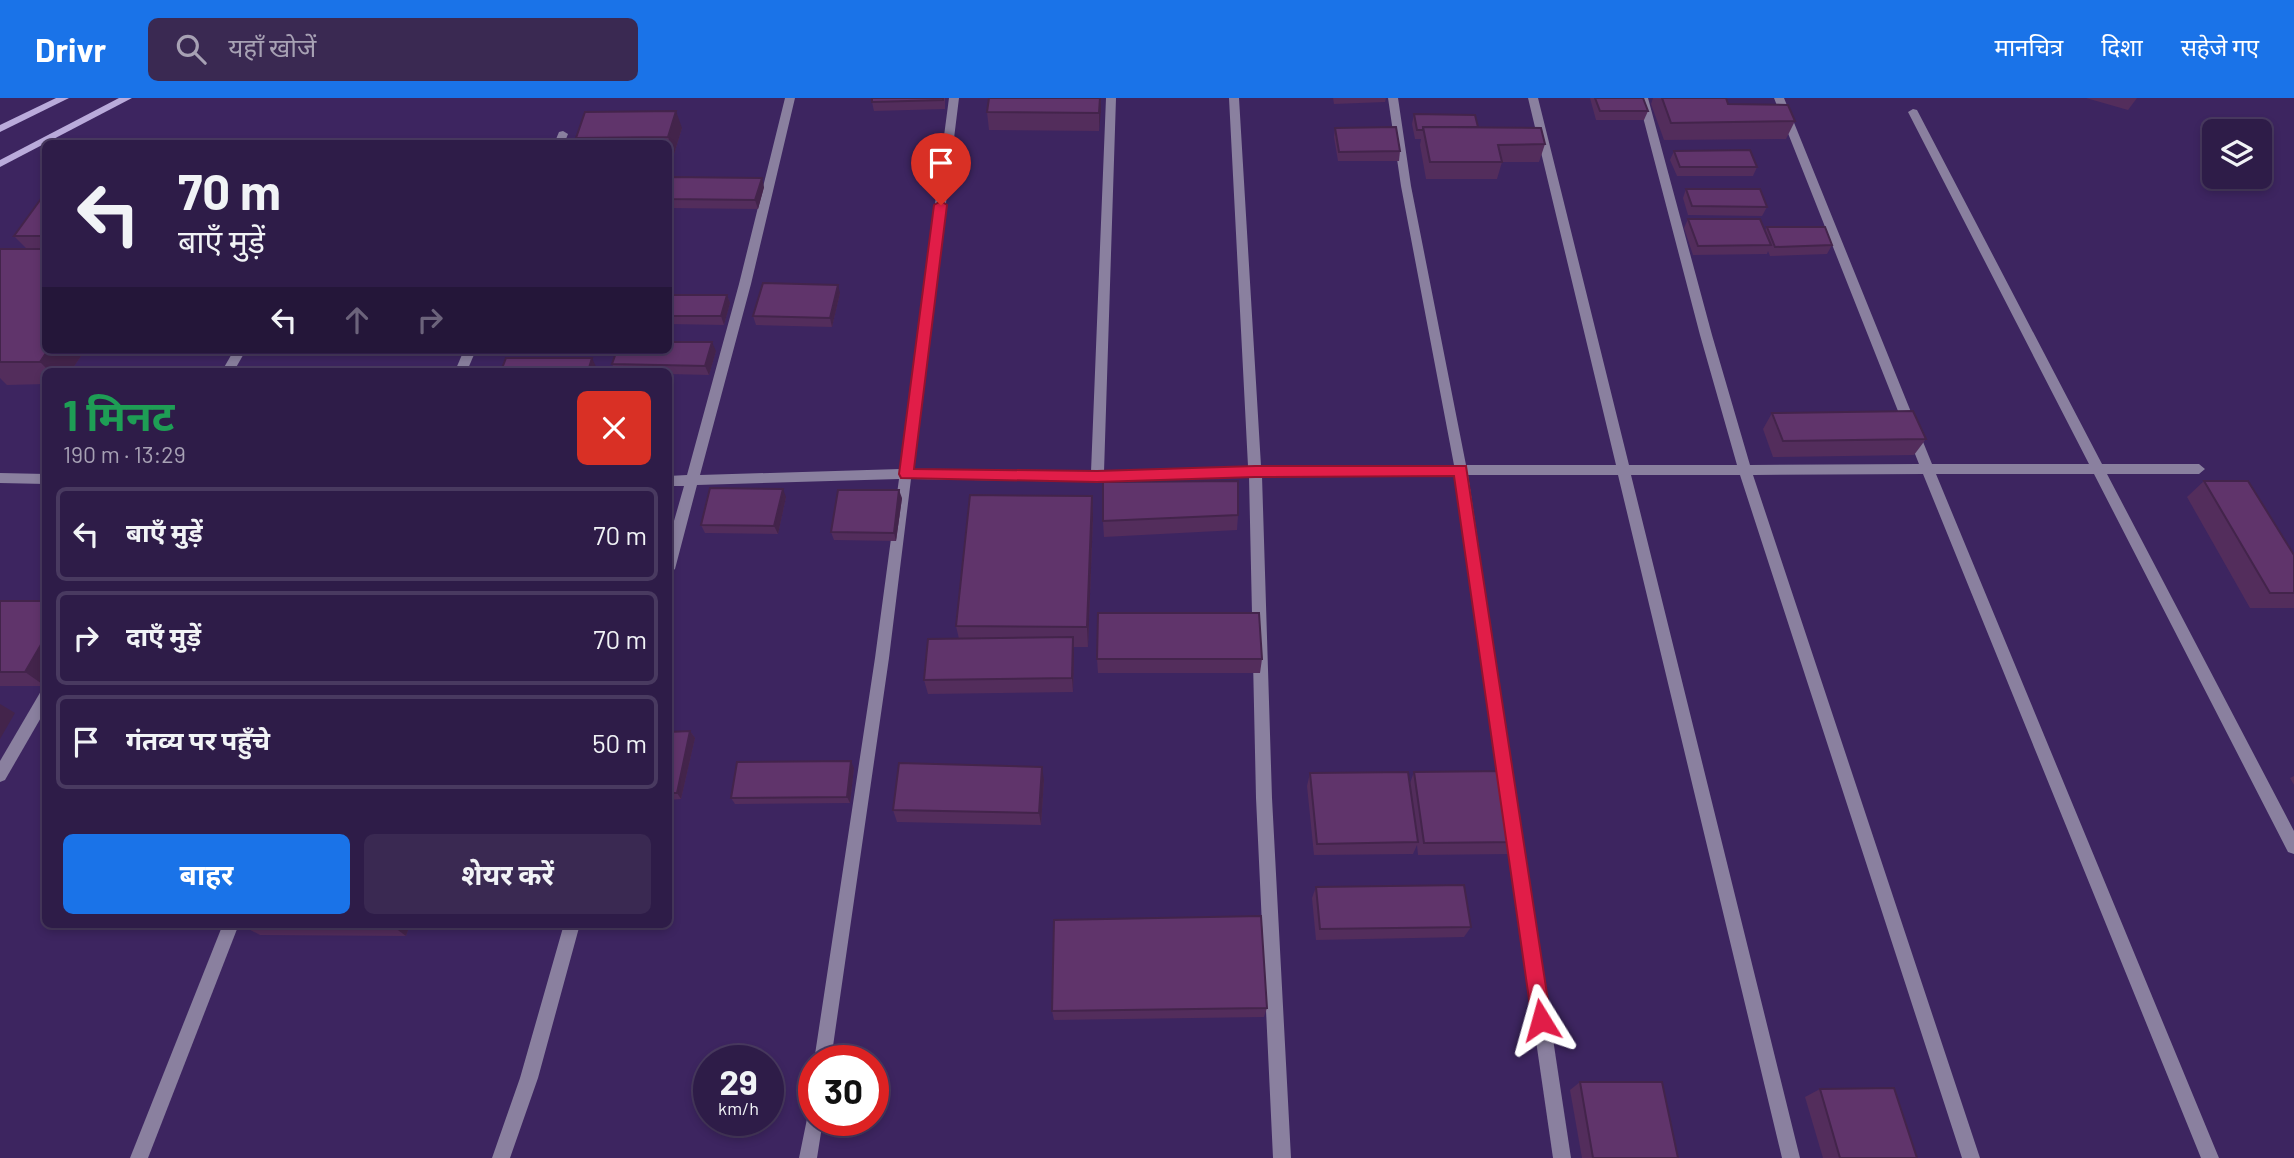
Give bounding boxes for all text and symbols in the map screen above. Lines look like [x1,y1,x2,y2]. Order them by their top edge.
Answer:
search box [148,18,638,81]
text: Drivr [35,29,106,69]
icon: search [172,30,210,68]
text: यहाँ खोजें [228,31,316,62]
text: मानचित्र [1995,32,2063,61]
text: दिशा [2101,32,2143,61]
text: सहेजे गए [2181,32,2259,61]
map controls [2202,119,2272,189]
button: layers [2202,119,2272,189]
pin [911,133,971,205]
icon: arrive [922,144,960,182]
text: 70 m [178,161,281,220]
icon: left [63,168,154,259]
text: बाएँ मुड़ें [178,221,265,259]
icon: left [265,301,303,339]
icon: ahead [338,301,376,339]
icon: right [411,301,449,339]
text: 1 मिनट [63,389,174,439]
button: close [577,391,651,465]
text: 190 m · 13:29 [63,440,186,468]
icon: left [67,515,105,553]
text: बाएँ मुड़ें [126,516,203,547]
text: 70 m [593,519,647,550]
icon: right [67,619,105,657]
text: दाएँ मुड़ें [126,620,201,651]
text: 70 m [593,623,647,654]
icon: arrive [67,723,105,761]
text: गंतव्य पर पहुँचे [126,724,270,755]
text: 50 m [592,727,647,758]
button: बाहर [63,834,350,914]
button: शेयर करें [364,834,651,914]
position arrow [1504,983,1578,1057]
speed limit sign: 30 [798,1045,889,1136]
text: 29 [719,1060,758,1102]
text: km/h [718,1097,759,1119]

